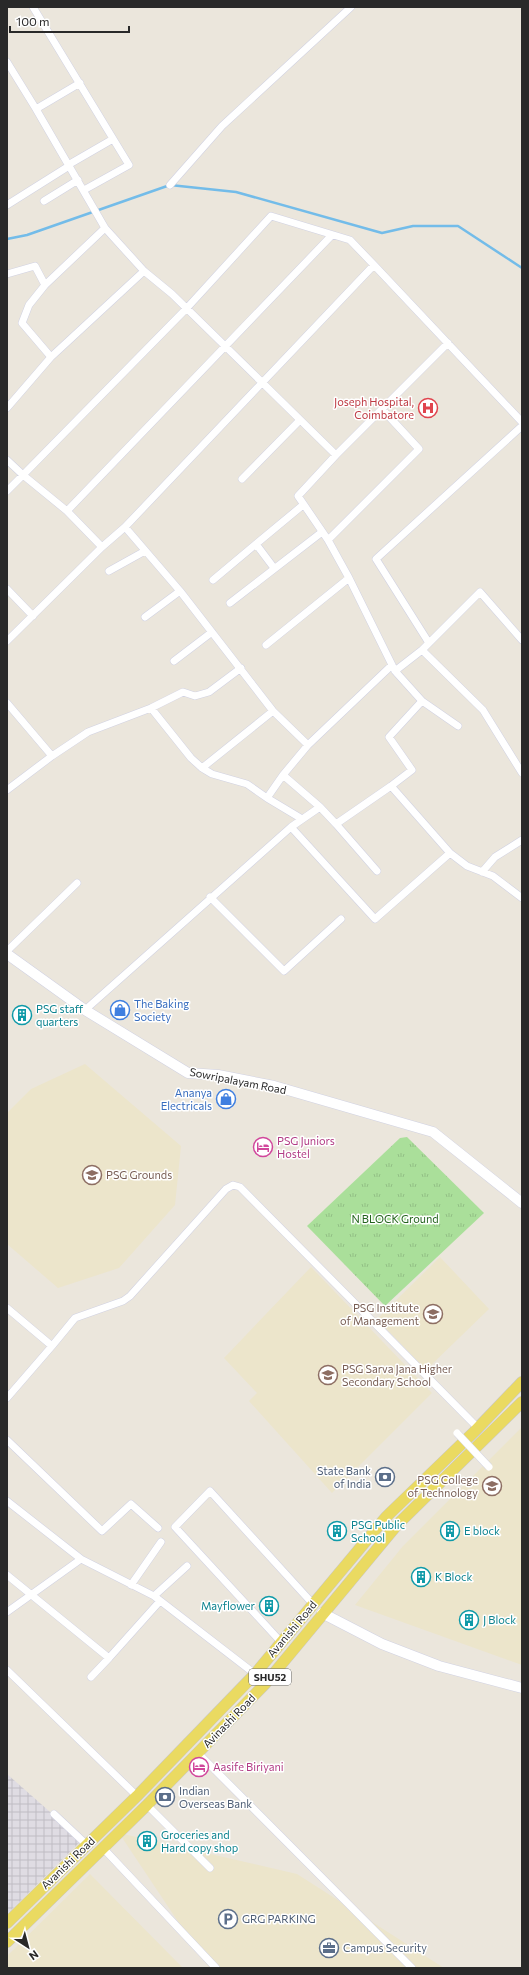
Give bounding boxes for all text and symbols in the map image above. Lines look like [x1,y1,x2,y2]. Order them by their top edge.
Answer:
scale bar [10,8,129,34]
text: 100 m [16,14,50,28]
place label: Joseph Hospital, Coimbatore [334,395,414,421]
hospital icon: Joseph Hospital, Coimbatore [417,397,439,419]
place label: The Baking Society [134,997,189,1023]
shop icon: The Baking Society [109,999,131,1021]
place label: PSG staff quarters [36,1002,84,1028]
building icon: PSG staff quarters [11,1004,33,1026]
street label: Sowripalayam Road [189,1065,288,1096]
place label: Ananya Electricals [161,1086,212,1112]
shop icon: Ananya Electricals [215,1088,237,1110]
place label: PSG Juniors Hostel [277,1134,335,1160]
hotel icon: PSG Juniors Hostel [252,1136,274,1158]
school or university icon: PSG Grounds [81,1164,103,1186]
place label: PSG Grounds [106,1168,172,1181]
park label: N BLOCK Ground [351,1212,439,1225]
place label: PSG Institute of Management [340,1301,419,1327]
school or university icon: PSG Institute of Management [422,1303,444,1325]
place label: PSG Sarva Jana Higher Secondary School [342,1362,453,1388]
school or university icon: PSG Sarva Jana Higher Secondary School [317,1364,339,1386]
place label: State Bank of India [317,1464,371,1490]
bank icon: State Bank of India [374,1466,396,1488]
place label: PSG College of Technology [407,1473,478,1499]
school or university icon: PSG College of Technology [481,1475,503,1497]
place label: PSG Public School [351,1518,405,1544]
building icon: PSG Public School [326,1520,348,1542]
building icon: E block [439,1520,461,1542]
place label: E block [464,1524,500,1537]
building icon: K Block [410,1566,432,1588]
place label: K Block [435,1570,472,1583]
building icon: Mayflower [258,1595,280,1617]
street label: Avanishi Road [264,1598,319,1659]
place label: Mayflower [201,1599,256,1612]
building icon: J Block [458,1609,480,1631]
place label: J Block [483,1613,516,1627]
road number: SHU52 [249,1669,291,1685]
street label: Avinashi Road [200,1691,258,1750]
hotel icon: Aasife Biriyani [188,1756,210,1778]
place label: Aasife Biriyani [213,1760,284,1773]
place label: Indian Overseas Bank [179,1784,252,1810]
bank icon: Indian Overseas Bank [154,1786,176,1808]
place label: Groceries and Hard copy shop [161,1828,238,1854]
building icon: Groceries and Hard copy shop [136,1830,158,1852]
street label: Avanishi Road [38,1834,97,1891]
parking icon: GRG PARKING [217,1908,239,1930]
place label: GRG PARKING [242,1912,316,1925]
north arrow [8,1927,48,1967]
office icon: Campus Security [318,1937,340,1959]
place label: Campus Security [343,1941,427,1954]
text: N [27,1948,41,1963]

